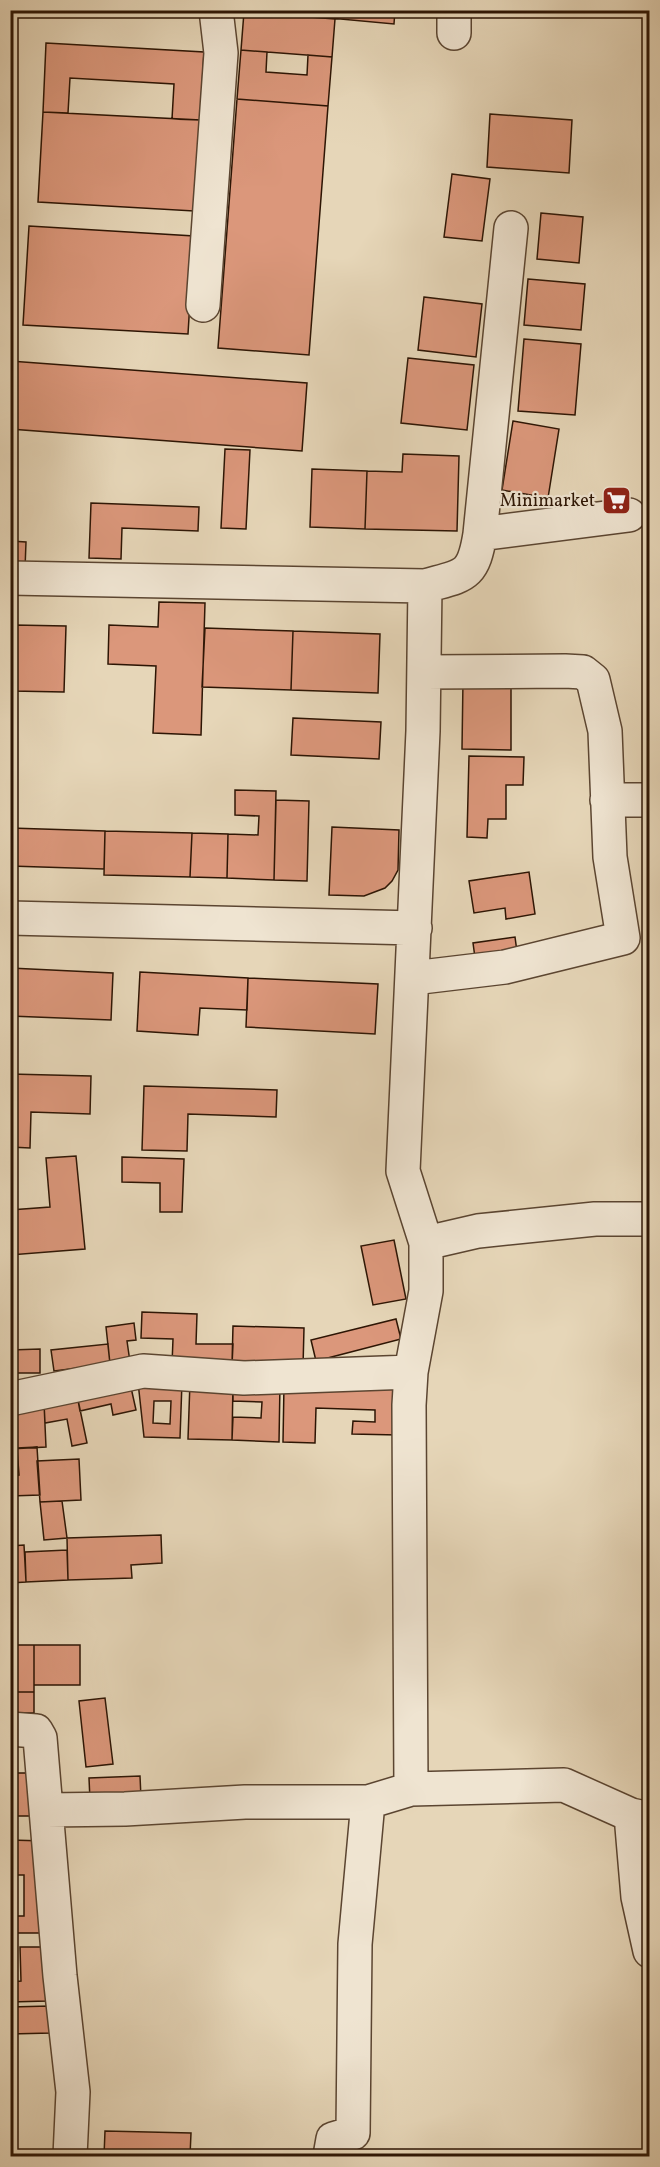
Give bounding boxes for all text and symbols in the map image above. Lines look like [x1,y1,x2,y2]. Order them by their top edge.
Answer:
supermarket icon: Minimarket [600,484,632,516]
place label: Minimarket [500,489,595,514]

